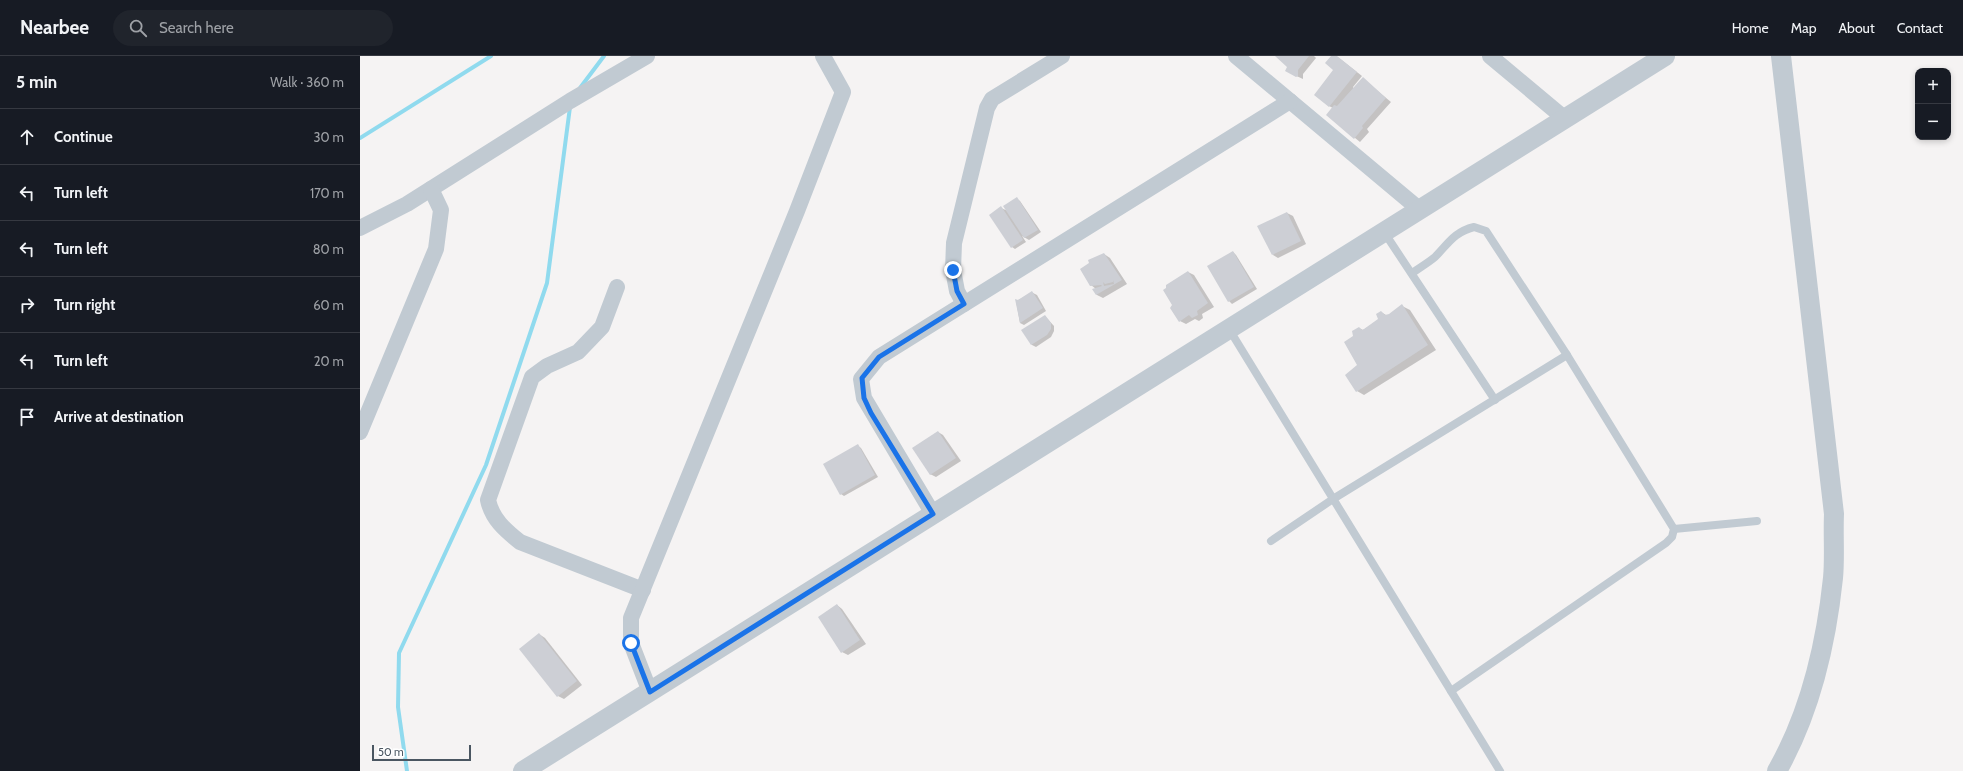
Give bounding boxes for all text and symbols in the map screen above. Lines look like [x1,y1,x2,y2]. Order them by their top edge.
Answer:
search box [113,10,393,46]
text: Nearbee [20,16,89,39]
icon: search [127,17,149,39]
text: Search here [159,19,234,37]
text: Home [1732,19,1769,37]
text: Map [1791,19,1816,37]
text: About [1838,19,1875,37]
text: Contact [1897,19,1943,37]
map controls [1915,68,1951,140]
button: + [1915,68,1951,104]
text: 5 min [16,72,57,92]
text: Walk · 360 m [270,74,344,90]
button: − [1915,104,1951,140]
icon: ahead [16,126,38,148]
text: Continue [54,128,113,146]
text: 30 m [314,129,344,145]
icon: left [16,182,38,204]
text: Turn left [54,184,108,202]
text: 170 m [310,185,344,201]
icon: left [16,238,38,260]
text: Turn left [54,240,108,258]
text: 80 m [313,241,344,257]
route end [944,261,962,279]
icon: right [16,294,38,316]
text: Turn right [54,296,115,314]
text: 60 m [313,297,344,313]
icon: left [16,350,38,372]
text: Turn left [54,352,108,370]
text: 20 m [314,353,344,369]
icon: arrive [16,406,38,428]
text: Arrive at destination [54,408,184,426]
route start [622,634,640,652]
scale bar [372,743,471,762]
text: 50 m [378,745,404,759]

